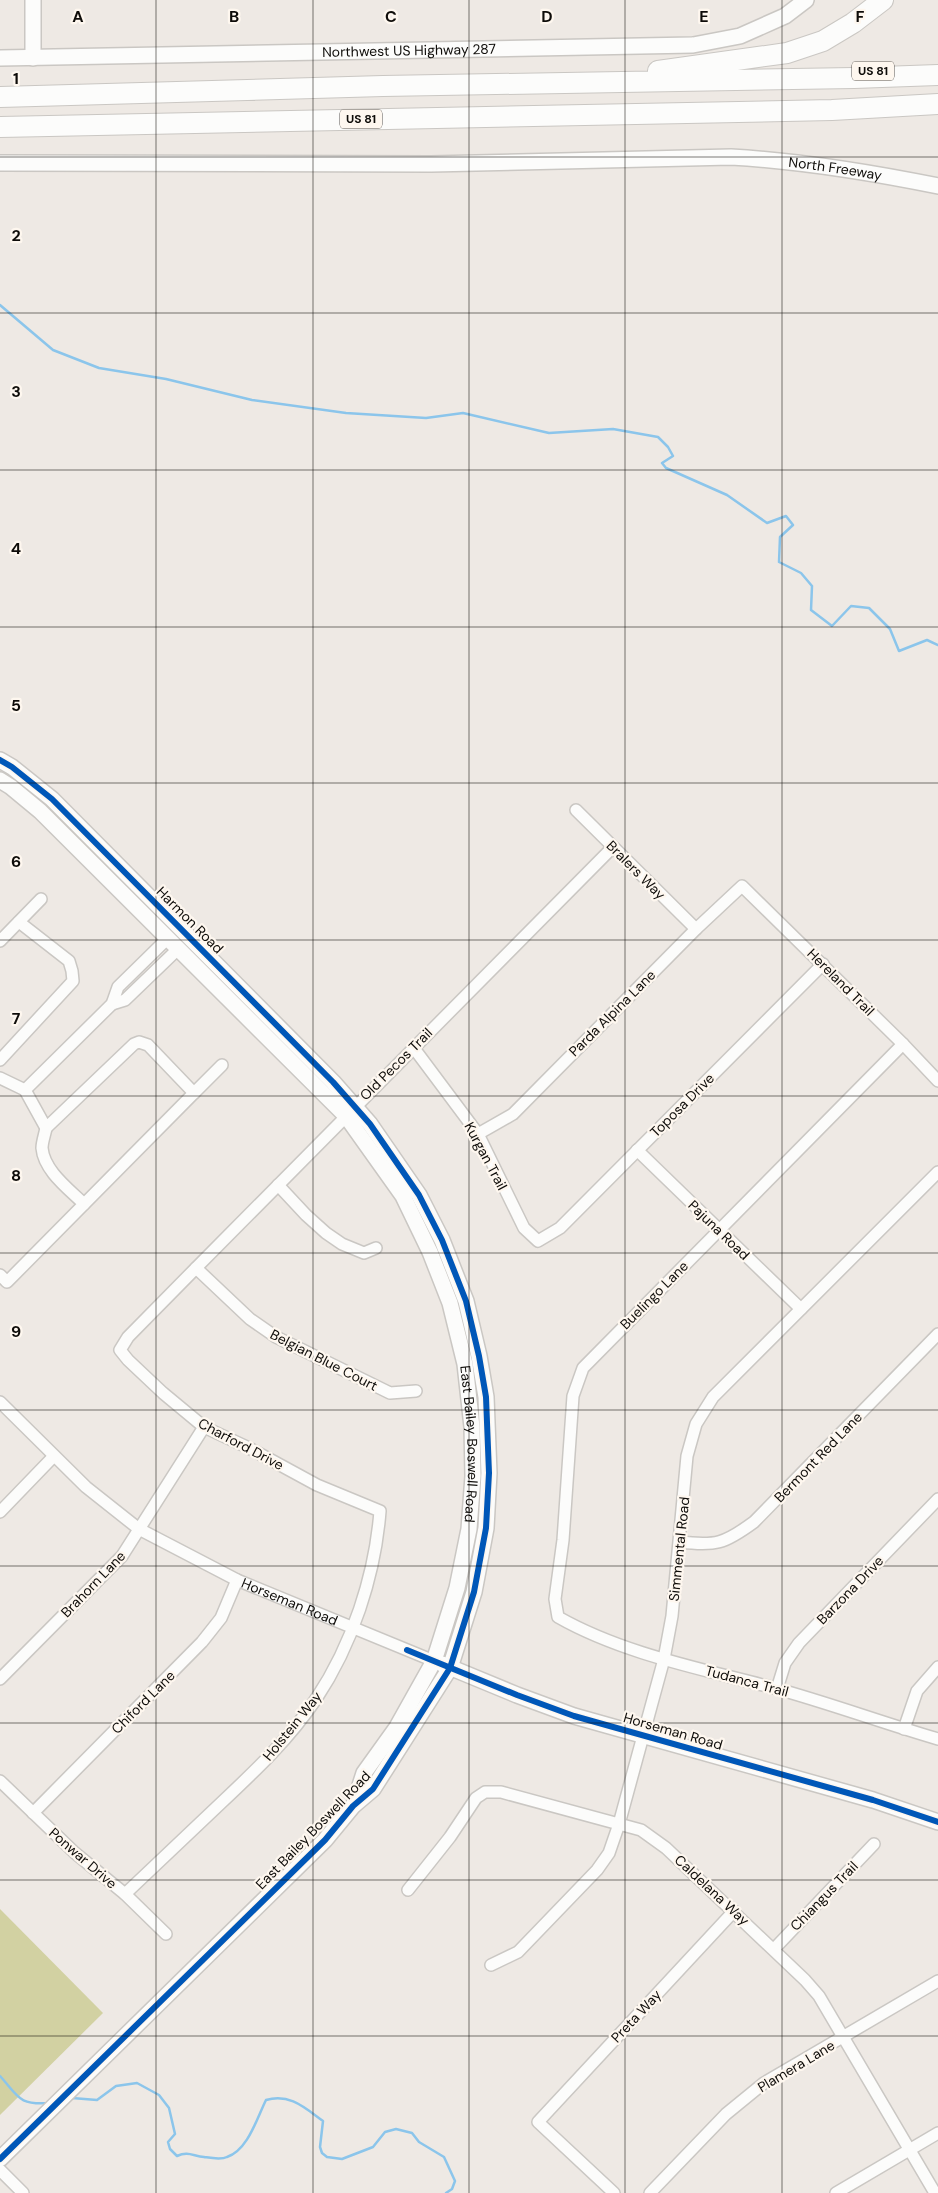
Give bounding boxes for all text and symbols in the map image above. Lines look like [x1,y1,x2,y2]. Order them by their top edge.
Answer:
text: A [72,6,84,27]
text: B [229,6,239,27]
text: C [385,6,397,27]
text: D [541,6,553,27]
text: E [699,6,709,27]
text: F [856,6,865,27]
street label: Northwest US Highway 287 [322,40,496,61]
road number: US 81 [852,61,894,80]
text: 1 [13,68,19,89]
road number: US 81 [340,110,382,128]
street label: North Freeway [788,153,884,184]
text: 2 [11,225,21,246]
text: 3 [11,381,21,402]
text: 4 [11,538,21,559]
text: 5 [11,695,21,716]
street label: Bralers Way [603,837,669,903]
text: 6 [11,851,21,872]
street label: Harmon Road [153,883,227,957]
street label: Hereland Trail [804,945,878,1019]
street label: Parda Alpina Lane [565,966,659,1060]
text: 7 [12,1008,21,1029]
street label: Old Pecos Trail [356,1024,436,1104]
street label: Toposa Drive [646,1069,718,1141]
street label: Kurgan Trail [461,1119,511,1193]
text: 8 [11,1165,21,1186]
street label: Pajuna Road [684,1196,754,1264]
street label: Buelingo Lane [616,1257,692,1333]
text: 9 [11,1321,21,1342]
street label: Belgian Blue Court [267,1325,381,1395]
street label: East Bailey Boswell Road [456,1364,482,1523]
street label: Bermont Red Lane [770,1408,866,1506]
street label: Charford Drive [195,1414,287,1474]
street label: Simmental Road [665,1496,693,1602]
street label: Brahorn Lane [57,1547,129,1621]
street label: Barzona Drive [813,1552,887,1628]
street label: Horseman Road [239,1574,341,1629]
street label: Tudanca Trail [703,1661,791,1701]
street label: Chiford Lane [107,1666,179,1738]
street label: Holstein Way [259,1687,326,1764]
street label: Horseman Road [621,1708,725,1754]
street label: East Bailey Boswell Road [252,1767,374,1893]
street label: Ponwar Drive [45,1824,121,1892]
street label: Caldelana Way [671,1851,753,1929]
street label: Chiangus Trail [786,1857,862,1935]
street label: Preta Way [607,1986,665,2046]
street label: Plamera Lane [754,2036,838,2096]

